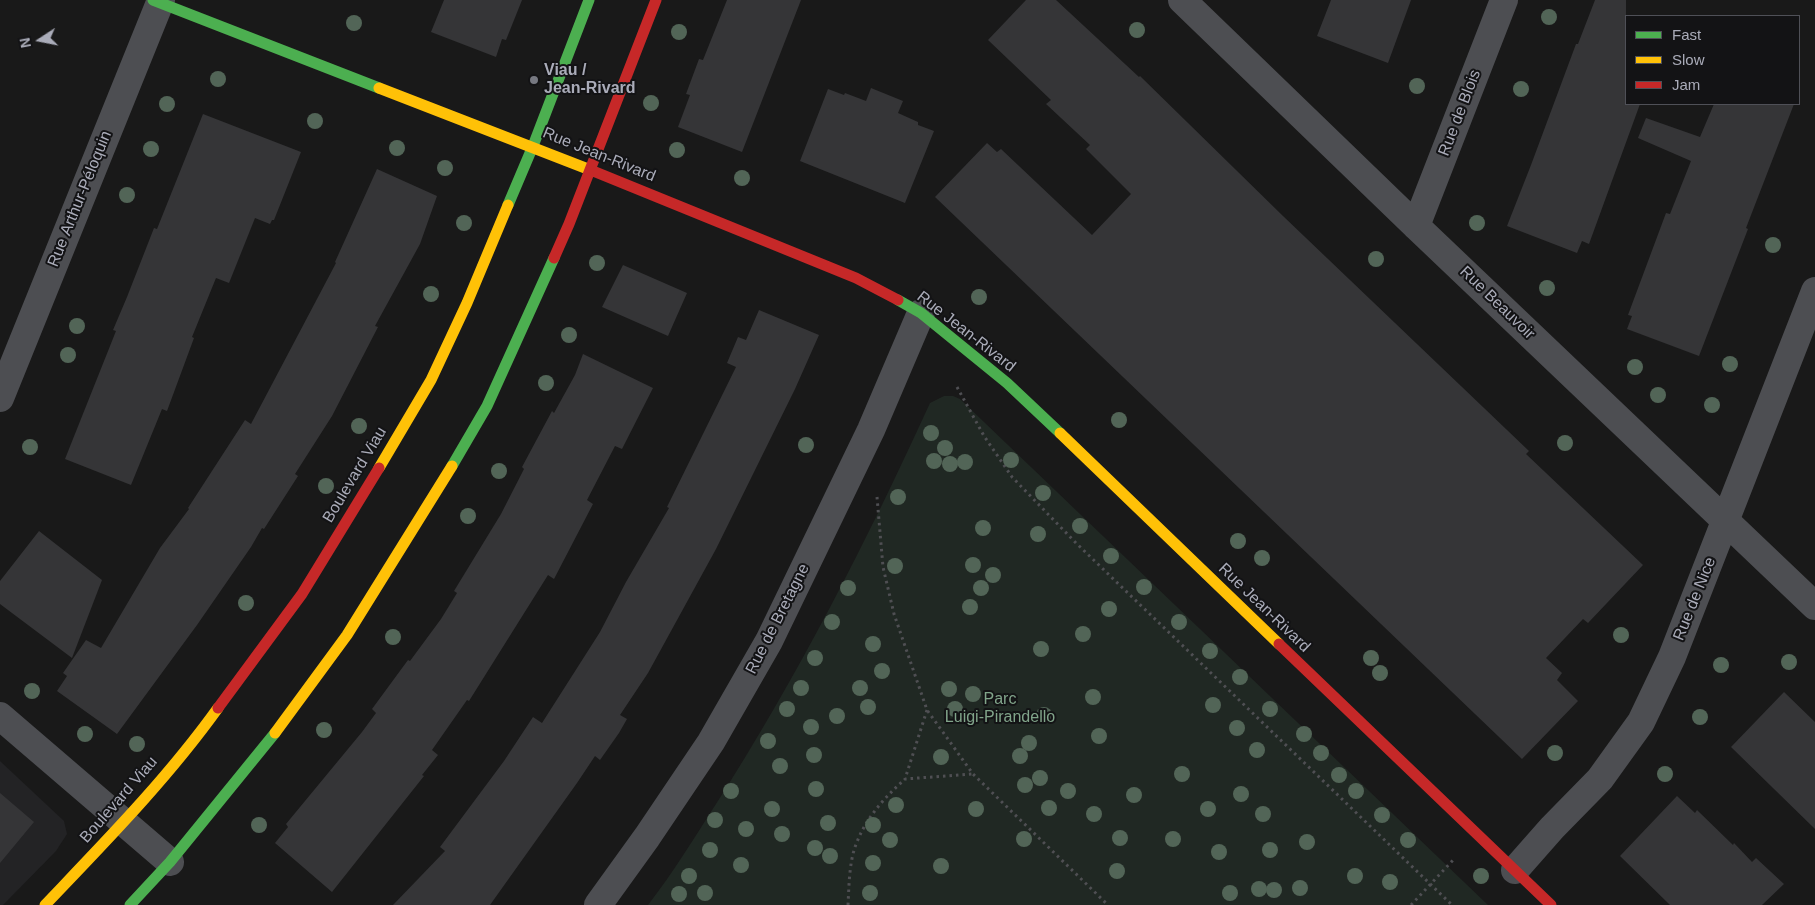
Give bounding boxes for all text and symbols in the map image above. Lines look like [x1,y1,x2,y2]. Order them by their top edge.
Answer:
north arrow [15,15,65,65]
legend [1625,15,1800,105]
text: Fast [1672,26,1701,43]
text: N [16,36,34,49]
text: Slow [1672,51,1705,68]
place label: Viau / Jean-Rivard [544,61,636,99]
street label: Rue de Blois [1435,67,1485,159]
marker: Viau / Jean-Rivard [528,74,540,86]
text: Jam [1672,76,1700,93]
street label: Rue Jean-Rivard [540,124,658,186]
street label: Rue Arthur-Péloquin [44,128,116,270]
street label: Rue Beauvoir [1455,262,1539,344]
street label: Rue Jean-Rivard [913,287,1019,377]
street label: Boulevard Viau [319,424,391,526]
street label: Rue de Nice [1670,555,1720,643]
street label: Rue Jean-Rivard [1214,559,1314,657]
street label: Rue de Bretagne [742,561,814,677]
park label: Parc Luigi-Pirandello [945,690,1055,728]
street label: Boulevard Viau [76,753,162,847]

